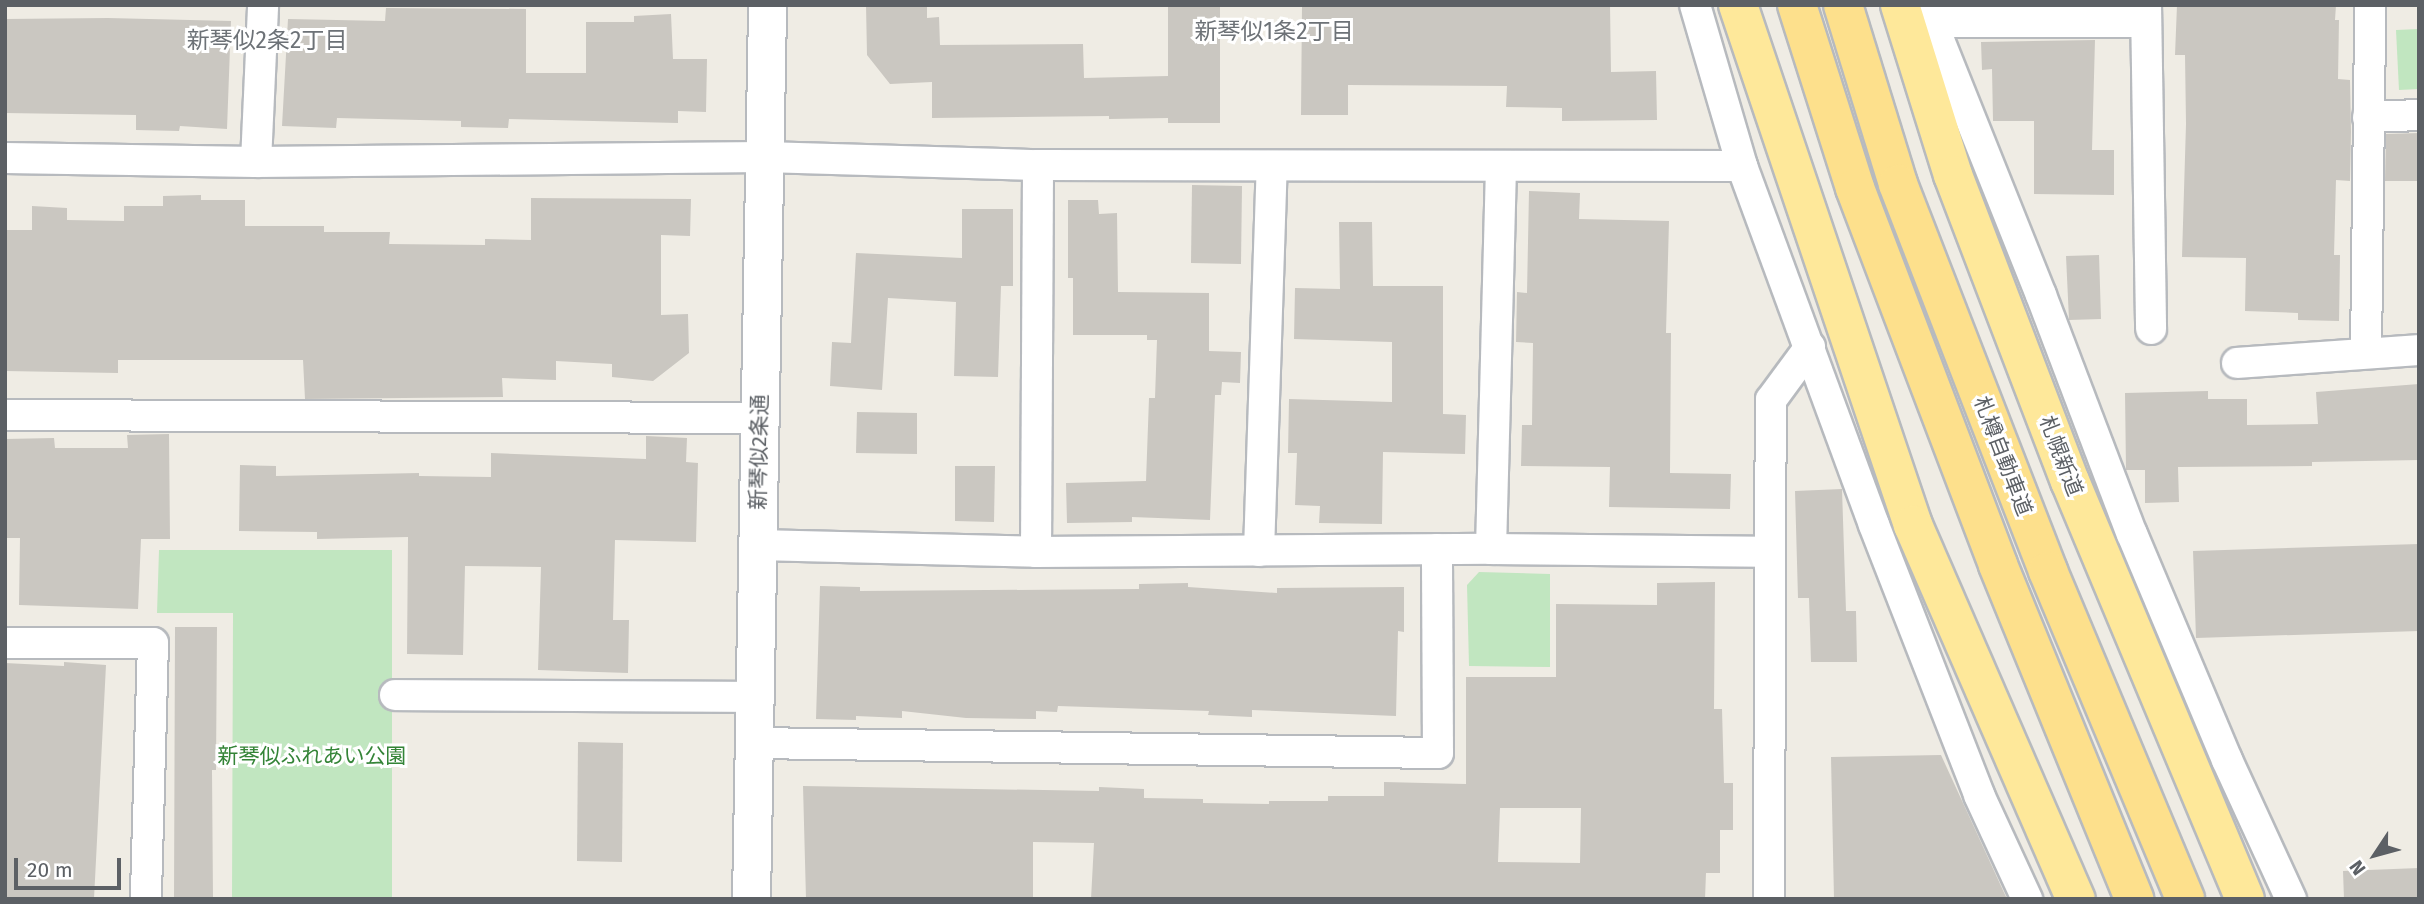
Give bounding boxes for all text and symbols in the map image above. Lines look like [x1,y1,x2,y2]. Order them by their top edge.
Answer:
district label: 新琴似1条2丁目 [1194,17,1354,45]
district label: 新琴似2条2丁目 [187,26,347,54]
street label: 札樽自動車道 [1969,393,2037,519]
street label: 新琴似2条通 [745,394,773,510]
street label: 札幌新道 [2034,412,2088,500]
park label: 新琴似ふれあい公園 [218,743,406,769]
north arrow [2340,820,2410,890]
scale bar [18,844,124,888]
text: N [2345,856,2371,880]
text: 20 m [27,857,73,883]

